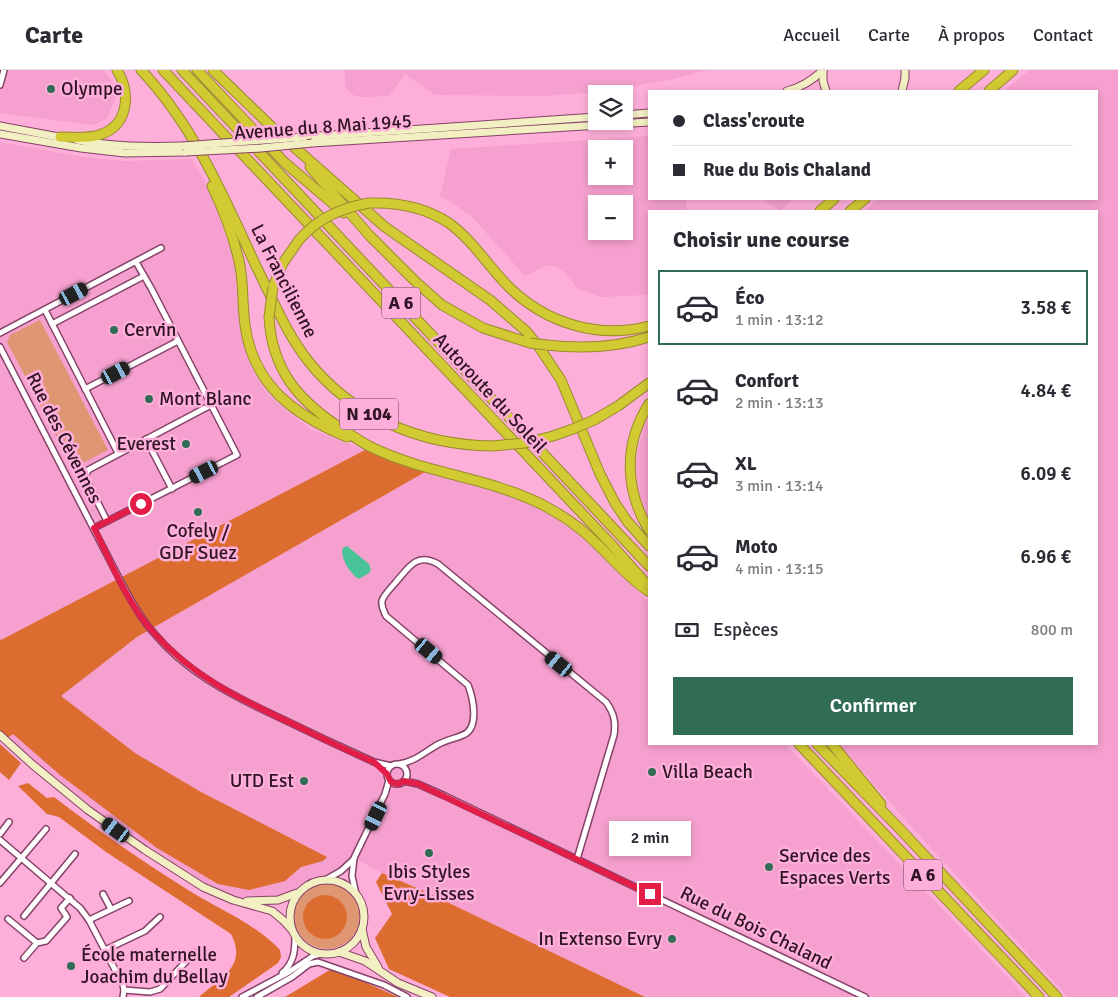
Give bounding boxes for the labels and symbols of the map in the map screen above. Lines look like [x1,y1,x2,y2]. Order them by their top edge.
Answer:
place label: Olympe [61,77,122,101]
marker: Olympe [45,83,57,95]
street label: Avenue du 8 Mai 1945 [233,109,413,145]
street label: La Francilienne [245,220,323,342]
car [57,280,90,308]
road number: A 6 [382,288,420,318]
place label: Cervin [124,318,176,342]
marker: Cervin [108,324,120,336]
street label: Autoroute du Soleil [428,328,552,458]
car [99,359,132,387]
street label: Rue des Cévennes [21,368,107,508]
place label: Mont Blanc [159,387,252,411]
marker: Mont Blanc [143,393,155,405]
road number: N 104 [340,398,398,429]
place label: Everest [117,432,176,456]
marker: Everest [180,438,192,450]
car [187,459,220,485]
route start [130,493,152,515]
marker: Cofely / GDF Suez [192,506,204,518]
place label: Cofely / GDF Suez [159,519,237,565]
car [412,636,445,666]
car [542,649,575,679]
place label: Villa Beach [662,760,753,784]
marker: Villa Beach [646,766,658,778]
place label: UTD Est [230,769,294,793]
marker: UTD Est [298,775,310,787]
car [362,799,389,833]
car [99,815,132,845]
callout: 2 min [609,822,691,856]
place label: Service des Espaces Verts [779,844,890,890]
marker: Ibis Styles Evry-Lisses [423,847,435,859]
place label: Ibis Styles Evry-Lisses [383,860,475,906]
road number: A 6 [904,860,942,890]
marker: Service des Espaces Verts [763,861,775,873]
street label: Rue du Bois Chaland [676,881,836,975]
route end [639,883,661,905]
place label: In Extenso Evry [538,927,662,951]
marker: In Extenso Evry [666,933,678,945]
place label: École maternelle Joachim du Bellay [81,943,228,989]
marker: École maternelle Joachim du Bellay [65,960,77,972]

